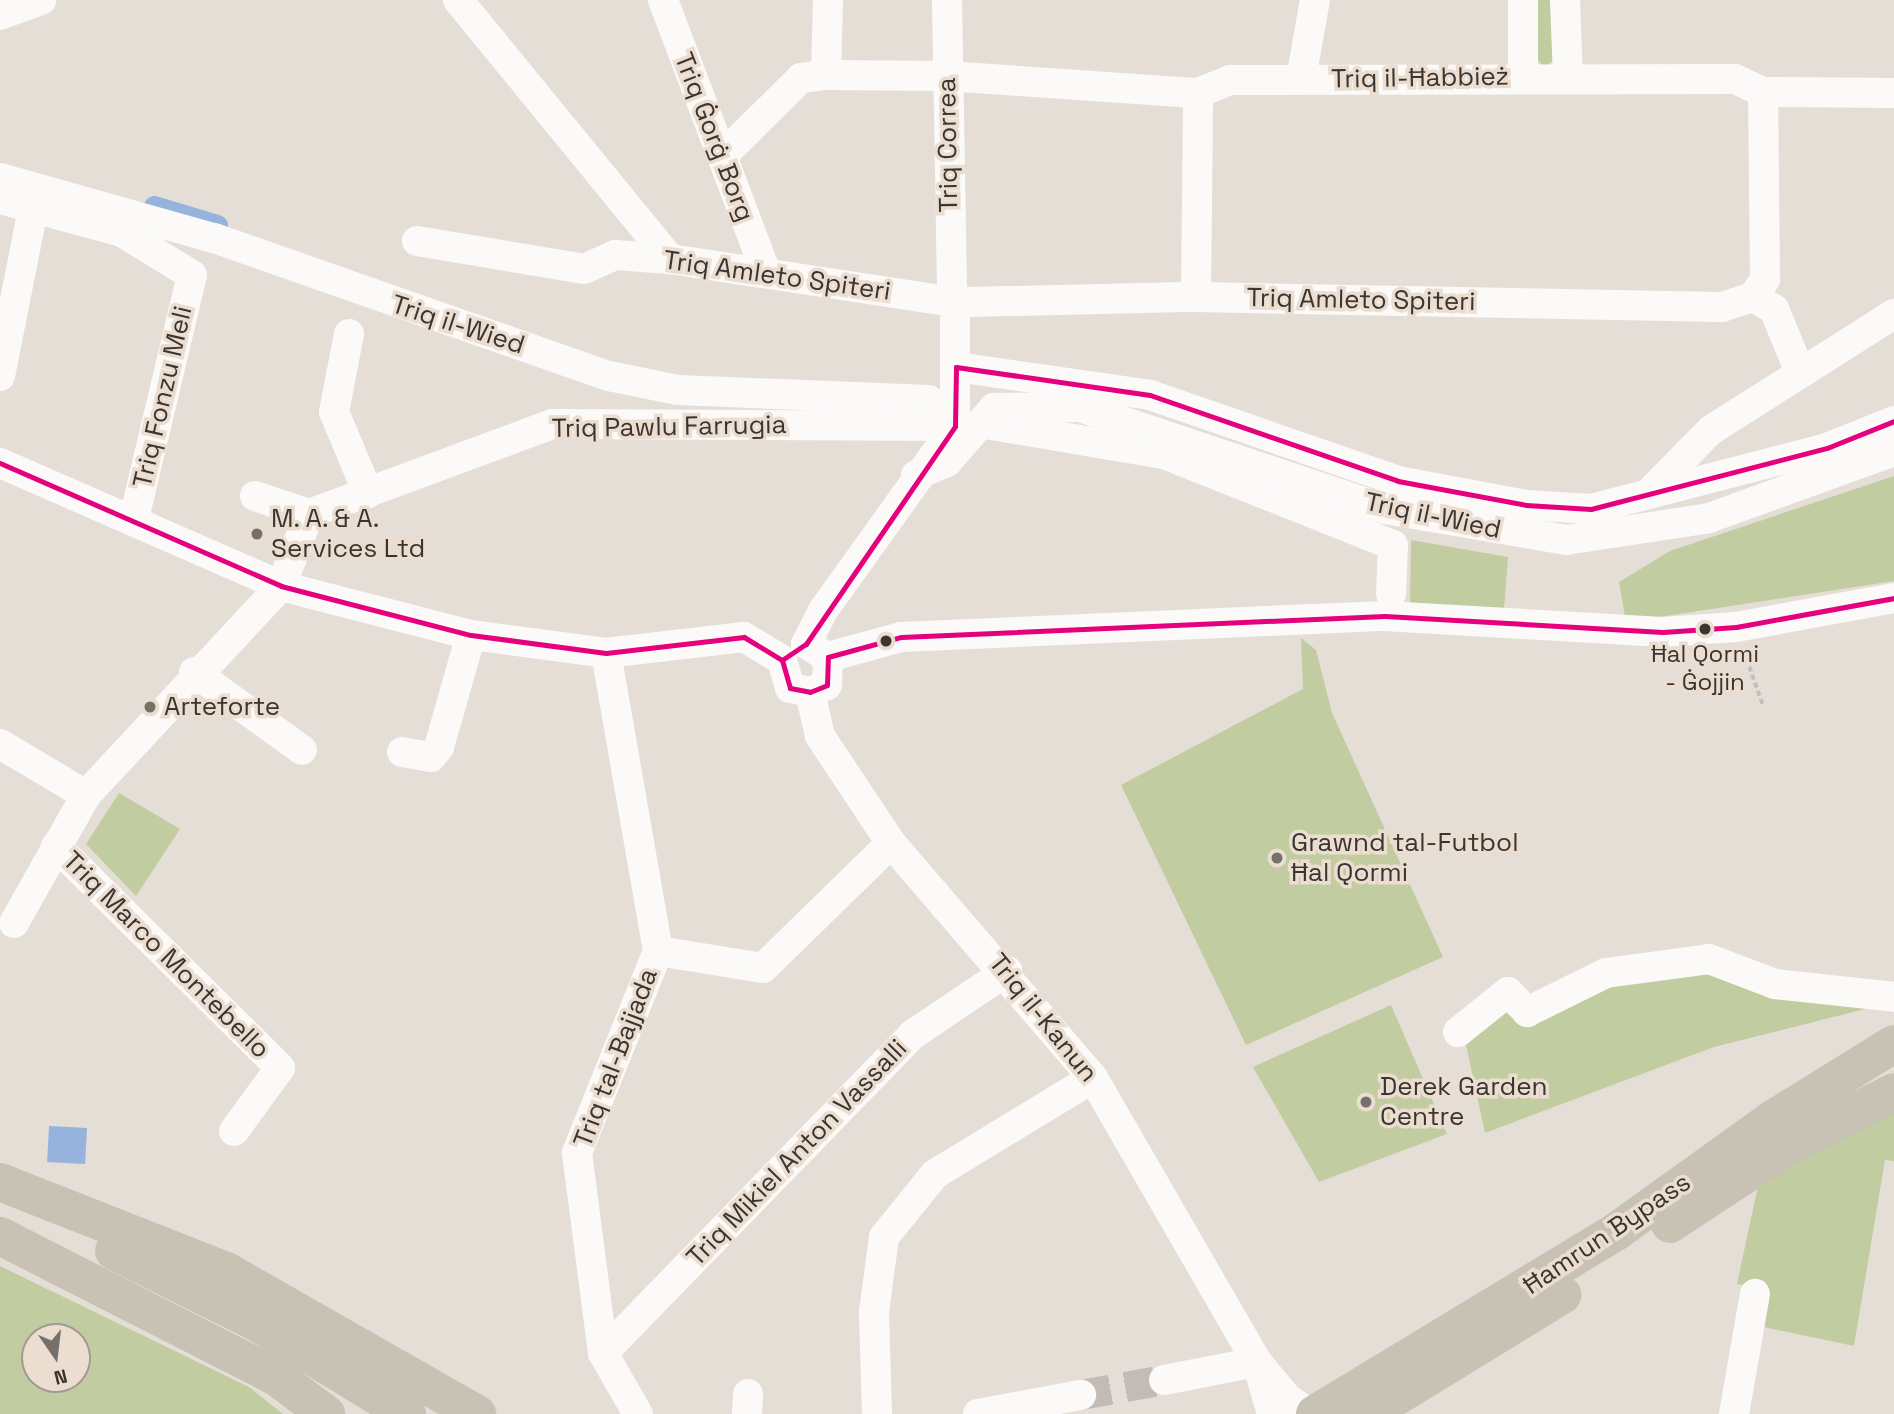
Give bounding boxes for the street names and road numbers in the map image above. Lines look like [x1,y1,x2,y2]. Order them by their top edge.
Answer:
street label: Triq Ġorġ Borg [668,48,760,226]
street label: Triq il-Ħabbież [1331,61,1509,95]
street label: Triq Correa [931,77,965,213]
street label: Triq Amleto Spiteri [661,245,893,307]
street label: Triq Amleto Spiteri [1246,282,1476,318]
street label: Triq il-Wied [387,289,529,361]
street label: Triq Fonzu Meli [127,303,199,491]
street label: Triq Pawlu Farrugia [551,409,787,445]
street label: Triq il-Wied [1362,486,1504,546]
street label: Triq Marco Montebello [56,845,276,1065]
street label: Triq il-Kanun [982,948,1104,1088]
street label: Triq tal-Bajjada [568,964,664,1152]
street label: Triq Mikiel Anton Vassalli [680,1033,914,1273]
street label: Ħamrun Bypass [1518,1167,1696,1301]

